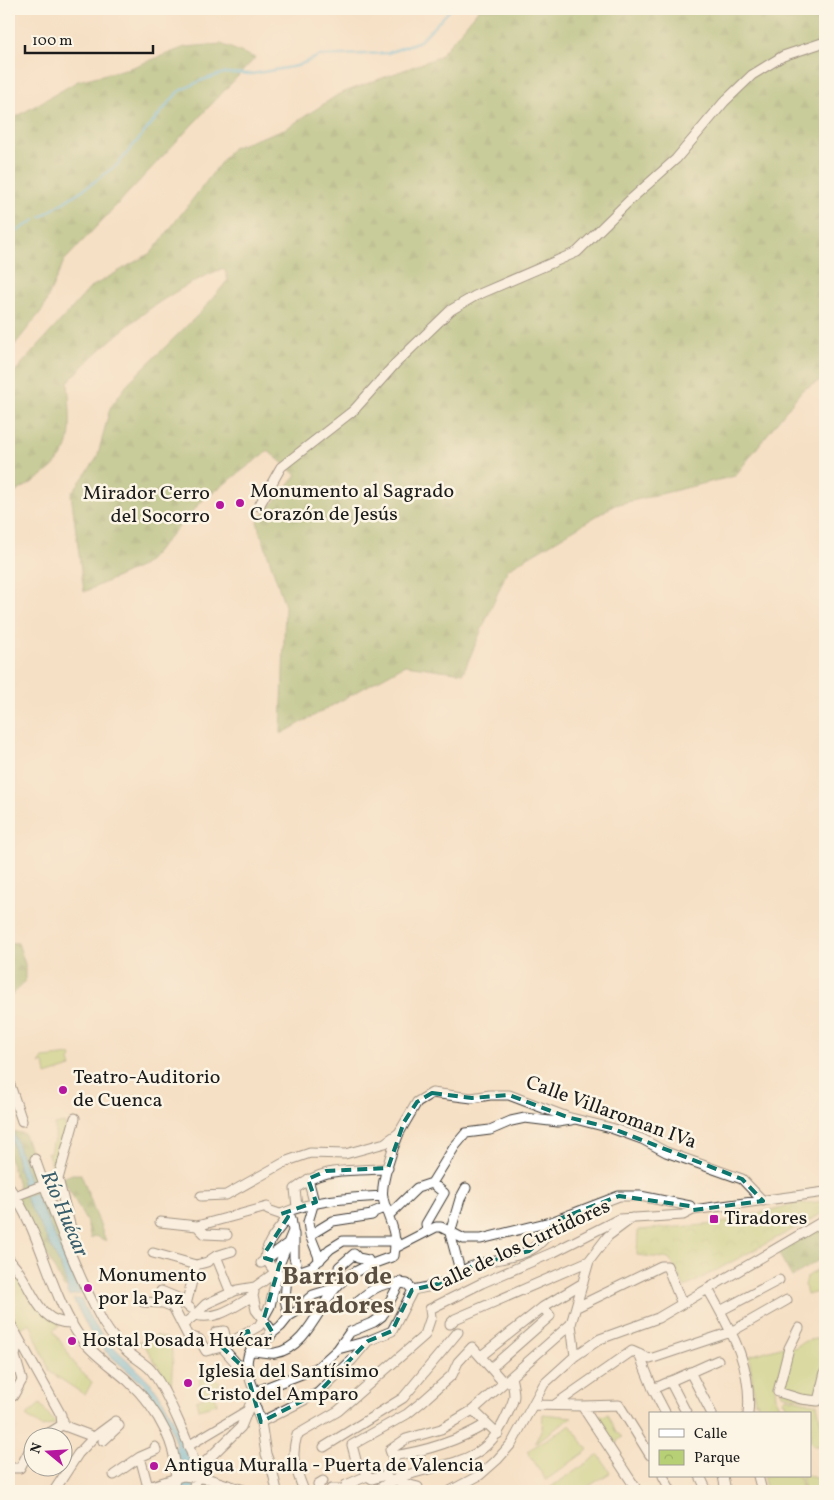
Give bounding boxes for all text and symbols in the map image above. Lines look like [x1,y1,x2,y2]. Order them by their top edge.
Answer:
scale bar [25,22,152,54]
text: 100 m [32,31,72,52]
place label: Monumento al Sagrado Corazón de Jesús [250,478,454,529]
place label: Mirador Cerro del Socorro [83,480,210,531]
marker: Monumento al Sagrado Corazón de Jesús [234,497,246,509]
marker: Mirador Cerro del Socorro [214,499,226,511]
place label: Teatro-Auditorio de Cuenca [73,1064,220,1115]
street label: Calle Villaroman IVa [522,1069,700,1157]
marker: Teatro-Auditorio de Cuenca [57,1084,69,1096]
water label: Río Huécar [33,1166,95,1262]
street label: Calle de los Curtidores [425,1193,615,1301]
place label: Tiradores [724,1205,807,1233]
marker: Tiradores [708,1213,720,1225]
district label: Barrio de Tiradores [279,1260,395,1324]
place label: Monumento por la Paz [98,1262,207,1313]
marker: Monumento por la Paz [82,1282,94,1294]
place label: Hostal Posada Huécar [82,1327,272,1355]
marker: Hostal Posada Huécar [66,1335,78,1347]
place label: Iglesia del Santísimo Cristo del Amparo [198,1358,379,1409]
marker: Iglesia del Santísimo Cristo del Amparo [182,1377,194,1389]
legend [649,1412,812,1478]
text: Calle [694,1424,727,1445]
north arrow [22,1428,72,1478]
text: N [26,1441,48,1456]
text: Parque [694,1448,740,1469]
place label: Antigua Muralla - Puerta de Valencia [164,1452,484,1480]
marker: Antigua Muralla - Puerta de Valencia [148,1460,160,1472]

